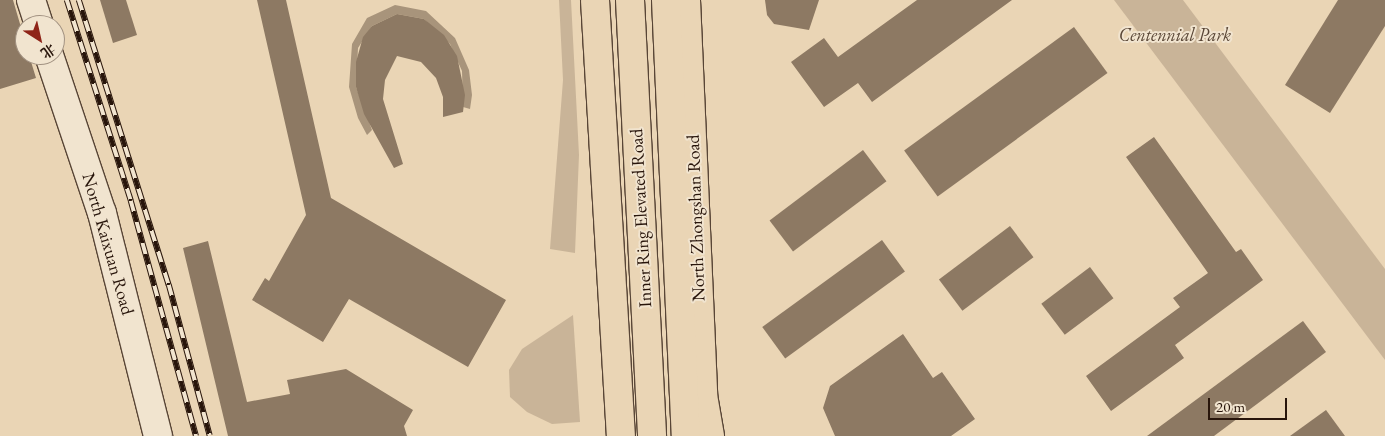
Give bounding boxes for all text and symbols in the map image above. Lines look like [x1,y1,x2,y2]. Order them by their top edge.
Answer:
north arrow [15,15,65,65]
park label: Centennial Park [1119,24,1231,46]
text: 北 [37,40,59,63]
street label: Inner Ring Elevated Road [626,128,656,308]
street label: North Zhongshan Road [682,134,710,302]
street label: North Kaixuan Road [77,170,139,318]
scale bar [1210,388,1289,420]
text: 20 m [1216,397,1245,416]

